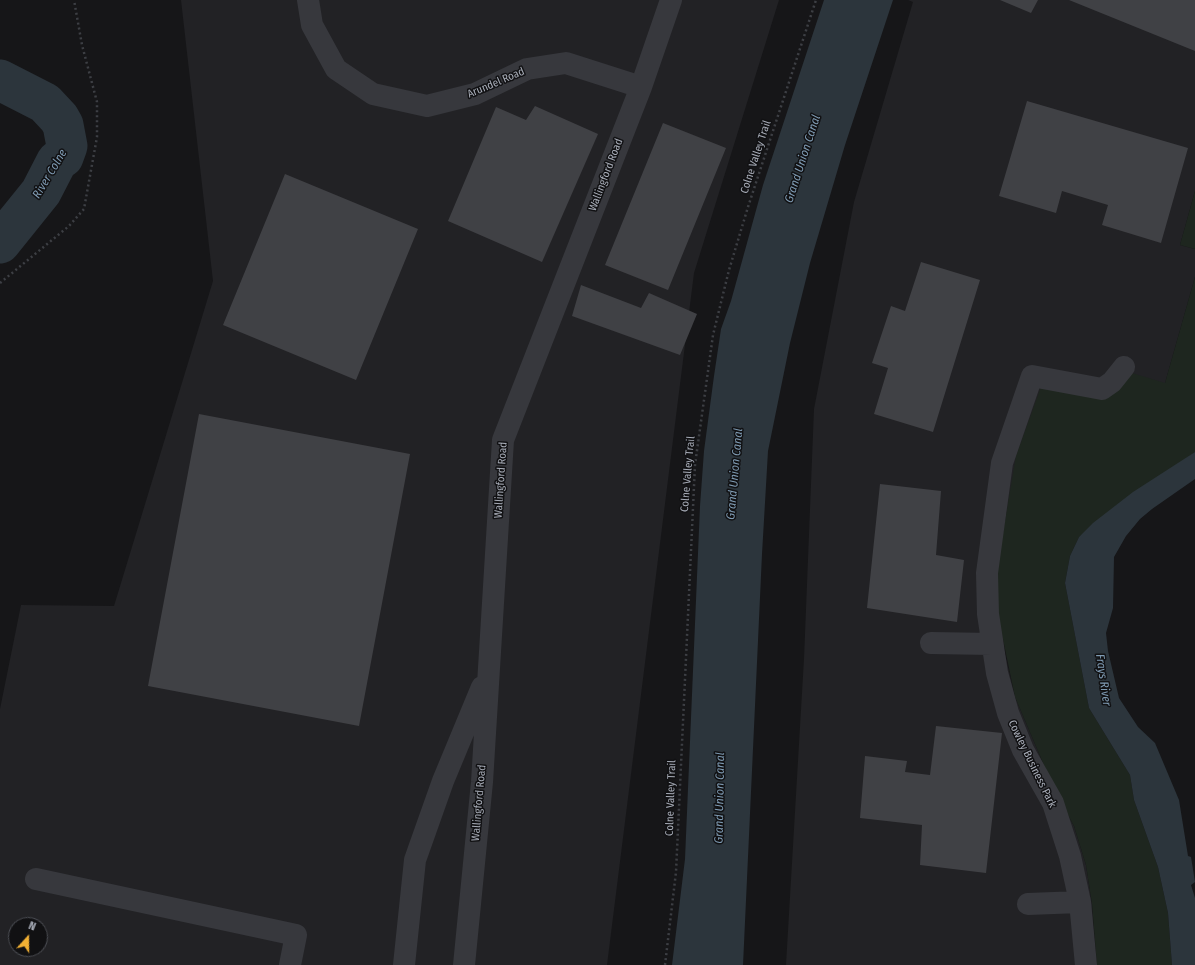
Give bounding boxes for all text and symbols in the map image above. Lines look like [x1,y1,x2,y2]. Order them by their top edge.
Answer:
street label: Arundel Road [465,65,527,101]
water label: Grand Union Canal [782,113,824,205]
street label: Colne Valley Trail [738,119,774,195]
street label: Wallingford Road [586,137,626,213]
water label: River Colne [30,147,70,201]
water label: Grand Union Canal [724,428,746,520]
street label: Colne Valley Trail [678,435,698,513]
street label: Wallingford Road [492,441,510,519]
water label: Frays River [1092,653,1114,707]
street label: Cowley Business Park [1005,718,1059,810]
water label: Grand Union Canal [712,752,728,844]
street label: Colne Valley Trail [663,760,679,836]
street label: Wallingford Road [469,764,489,842]
north arrow [8,917,48,957]
text: N [27,919,38,934]

